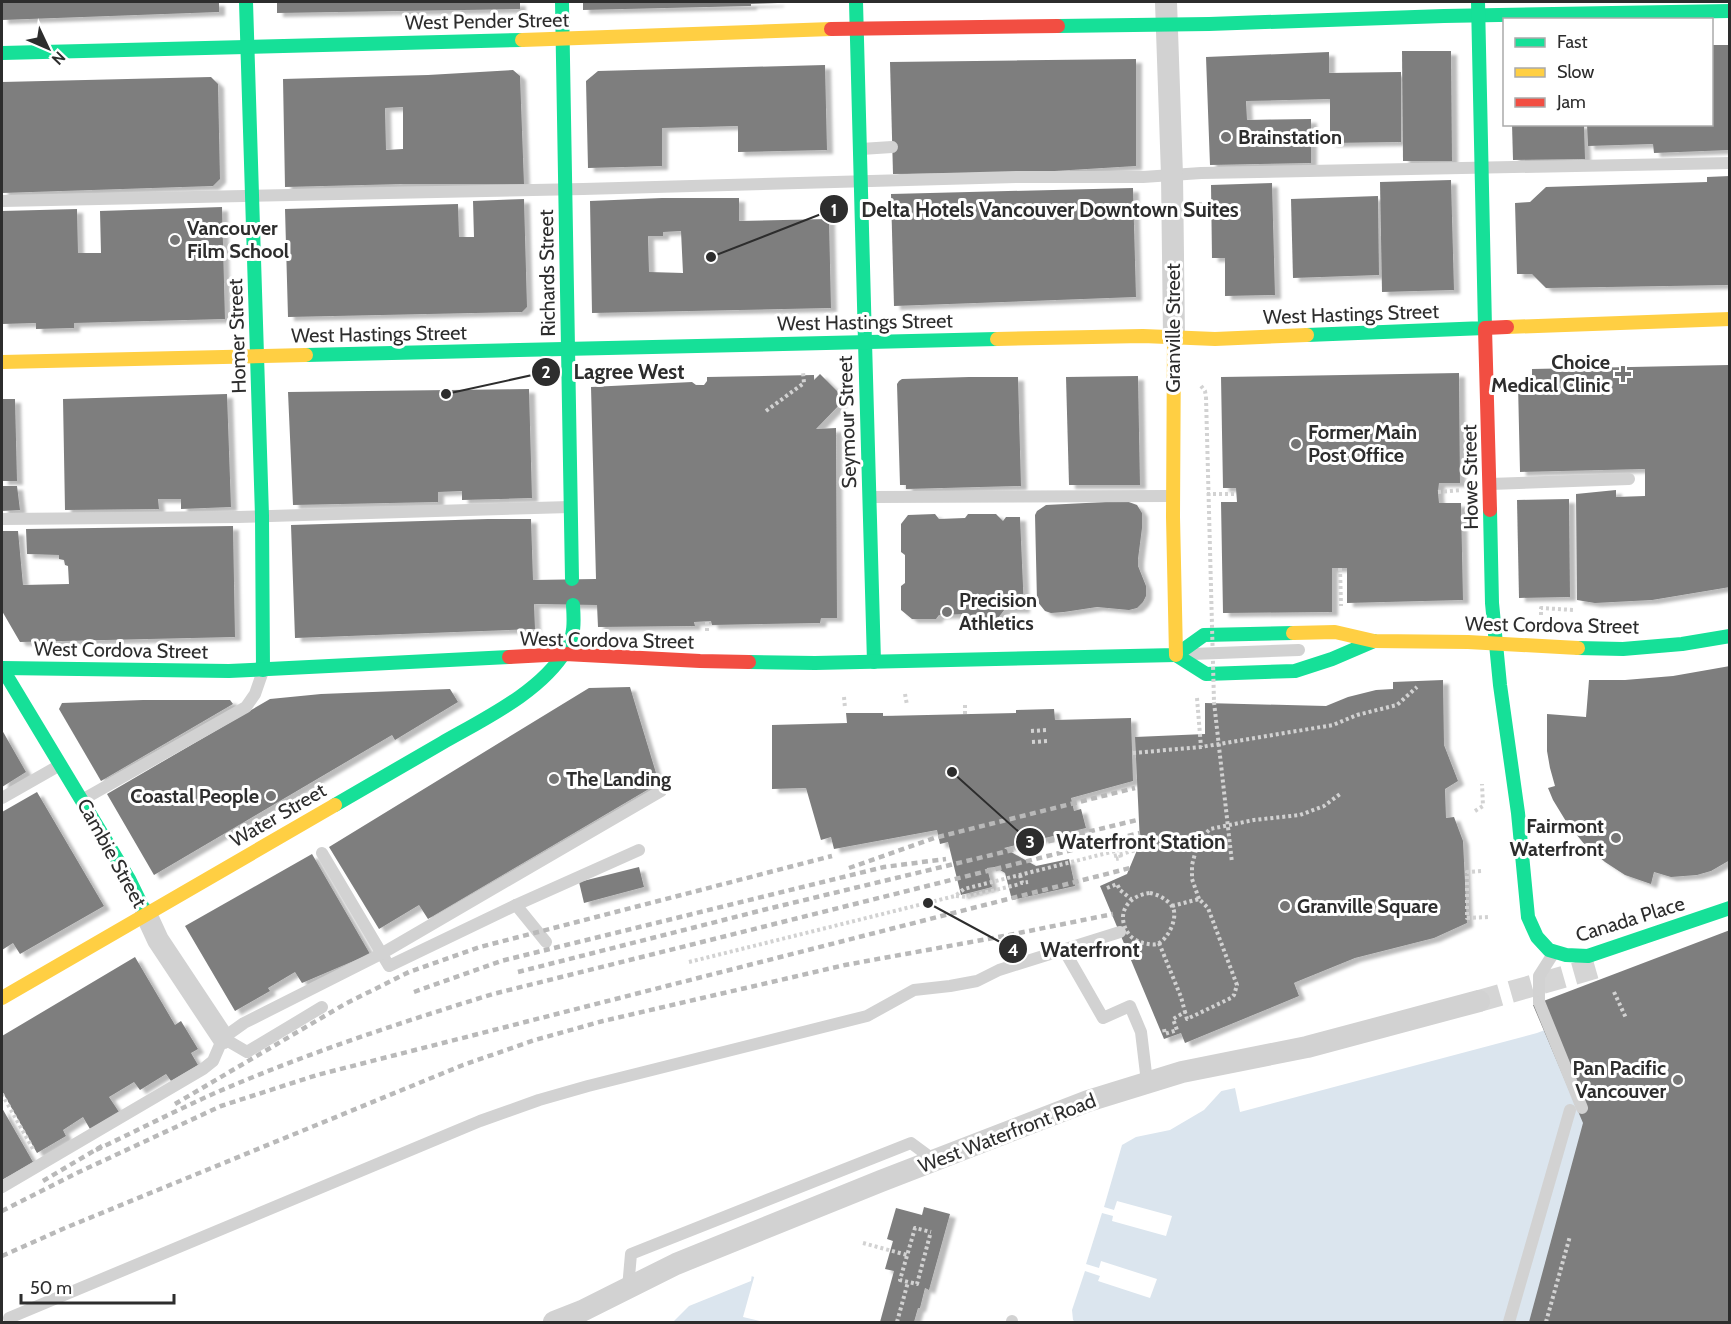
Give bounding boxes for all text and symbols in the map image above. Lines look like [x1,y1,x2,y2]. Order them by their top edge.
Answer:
street label: West Pender Street [405,8,569,34]
north arrow [18,18,78,78]
legend [1503,18,1713,126]
text: Fast [1557,31,1588,53]
text: N [48,47,69,69]
text: Slow [1557,61,1594,83]
text: Jam [1556,91,1586,113]
place label: Brainstation [1238,125,1342,149]
marker: Brainstation [1219,130,1233,144]
callout: Delta Hotels Vancouver Downtown Suites [819,190,1251,229]
text: Delta Hotels Vancouver Downtown Suites [861,197,1239,222]
text: 1 [831,199,837,221]
street label: Richards Street [534,209,560,337]
place label: Vancouver Film School [187,216,289,263]
marker: Vancouver Film School [168,233,182,247]
street label: Granville Street [1161,263,1185,393]
street label: Homer Street [223,278,251,394]
street label: West Hastings Street [1263,299,1440,329]
street label: West Hastings Street [777,308,953,336]
street label: West Hastings Street [291,320,467,348]
place label: Choice Medical Clinic [1491,350,1610,397]
callout: Lagree West [531,352,696,391]
street label: Seymour Street [833,355,861,489]
text: Lagree West [574,359,684,384]
text: 2 [541,361,551,383]
marker: Choice Medical Clinic [1614,365,1632,383]
place label: Former Main Post Office [1308,420,1417,467]
street label: Howe Street [1457,424,1483,530]
marker: Former Main Post Office [1289,437,1303,451]
place label: Precision Athletics [959,588,1037,635]
marker: Precision Athletics [940,605,954,619]
street label: West Cordova Street [1465,611,1640,639]
street label: West Cordova Street [520,626,695,654]
street label: West Cordova Street [34,636,209,664]
place label: The Landing [566,767,671,791]
marker: The Landing [547,772,561,786]
street label: Water Street [226,778,330,852]
place label: Coastal People [130,784,259,808]
marker: Coastal People [264,789,278,803]
street label: Cambie Street [72,794,152,912]
place label: Fairmont Waterfront [1509,814,1604,861]
callout: Waterfront Station [1015,822,1238,861]
text: Waterfront Station [1056,829,1226,854]
text: 3 [1025,831,1035,853]
marker: Fairmont Waterfront [1609,831,1623,845]
street label: Canada Place [1573,891,1687,947]
place label: Granville Square [1297,894,1438,918]
marker: Granville Square [1278,899,1292,913]
callout: Waterfront [998,930,1151,969]
text: Waterfront [1040,937,1140,962]
text: 4 [1007,939,1019,961]
place label: Pan Pacific Vancouver [1572,1056,1666,1103]
marker: Pan Pacific Vancouver [1671,1073,1685,1087]
street label: West Waterfront Road [915,1088,1099,1178]
scale bar [21,1267,174,1305]
text: 50 m [30,1277,72,1299]

